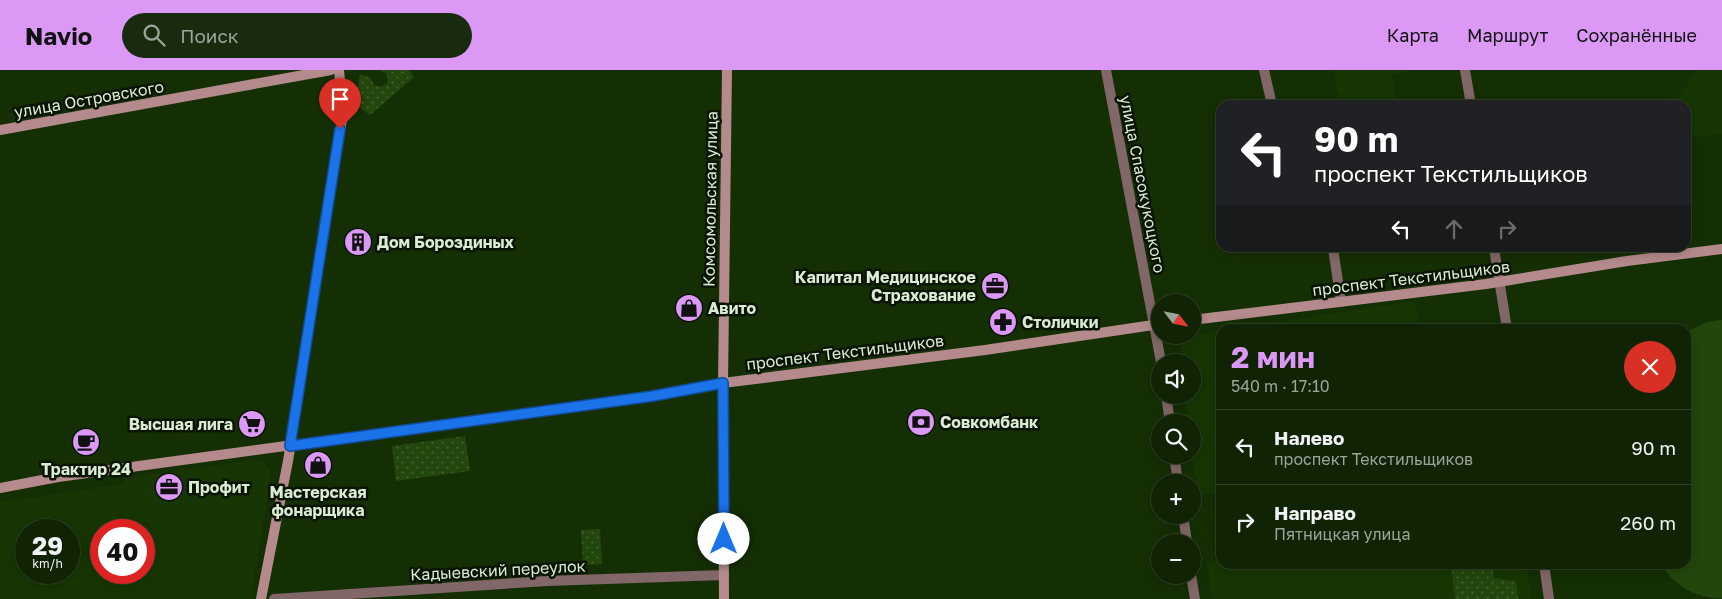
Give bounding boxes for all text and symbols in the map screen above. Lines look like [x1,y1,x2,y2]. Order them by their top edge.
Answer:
search box [122,13,472,58]
text: Navio [25,21,92,50]
icon: search [140,21,168,49]
text: Поиск [180,24,239,47]
text: Карта [1387,24,1439,46]
text: Маршрут [1467,24,1548,46]
text: Сохранённые [1576,24,1697,46]
street label: улица Островского [13,76,165,122]
pin [319,78,361,129]
icon: arrive [326,85,354,113]
street label: улица Спасокукоцкого [1116,93,1170,275]
street label: Комсомольская улица [698,111,722,287]
text: 90 m [1314,118,1398,160]
icon: left [1231,120,1296,185]
text: проспект Текстильщиков [1314,160,1588,187]
icon: left [1387,215,1415,243]
icon: ahead [1440,215,1468,243]
icon: right [1493,215,1521,243]
building icon: Дом Бороздиных [343,227,373,257]
place label: Дом Бороздиных [377,232,515,252]
street label: проспект Текстильщиков [1311,256,1511,300]
place label: Капитал Медицинское Страхование [795,267,976,305]
office icon: Капитал Медицинское Страхование [980,271,1010,301]
shop icon: Авито [674,293,704,323]
north arrow [1151,294,1201,344]
map controls [1151,294,1201,584]
place label: Авито [708,298,757,318]
pharmacy icon: Столички [988,307,1018,337]
place label: Столички [1022,312,1099,332]
street label: проспект Текстильщиков [745,330,945,374]
text: 2 мин [1231,339,1315,375]
button: close [1624,341,1676,393]
button: sound [1151,354,1201,404]
text: 540 m · 17:10 [1231,376,1330,396]
bank icon: Совкомбанк [906,407,936,437]
supermarket icon: Высшая лига [237,409,267,439]
place label: Совкомбанк [940,412,1039,432]
place label: Высшая лига [129,414,233,434]
button: search [1151,414,1201,464]
text: Налево [1274,426,1344,449]
cafe icon: Трактир 24 [71,427,101,457]
icon: left [1231,433,1259,461]
text: 90 m [1631,436,1676,459]
text: проспект Текстильщиков [1274,449,1473,469]
shop icon: Мастерская фонарщика [303,450,333,480]
place label: Трактир 24 [41,459,131,479]
office icon: Профит [154,472,184,502]
button: + [1151,474,1201,524]
place label: Профит [188,477,250,497]
place label: Мастерская фонарщика [269,482,367,520]
text: Направо [1274,501,1356,524]
icon: right [1231,508,1259,536]
text: 260 m [1620,511,1676,534]
position arrow [697,512,749,564]
speed limit sign: 40 [90,519,155,584]
text: Пятницкая улица [1274,524,1410,544]
text: 29 [32,530,63,561]
button: − [1151,534,1201,584]
street label: Кадыевский переулок [410,555,586,585]
text: km/h [32,556,63,571]

